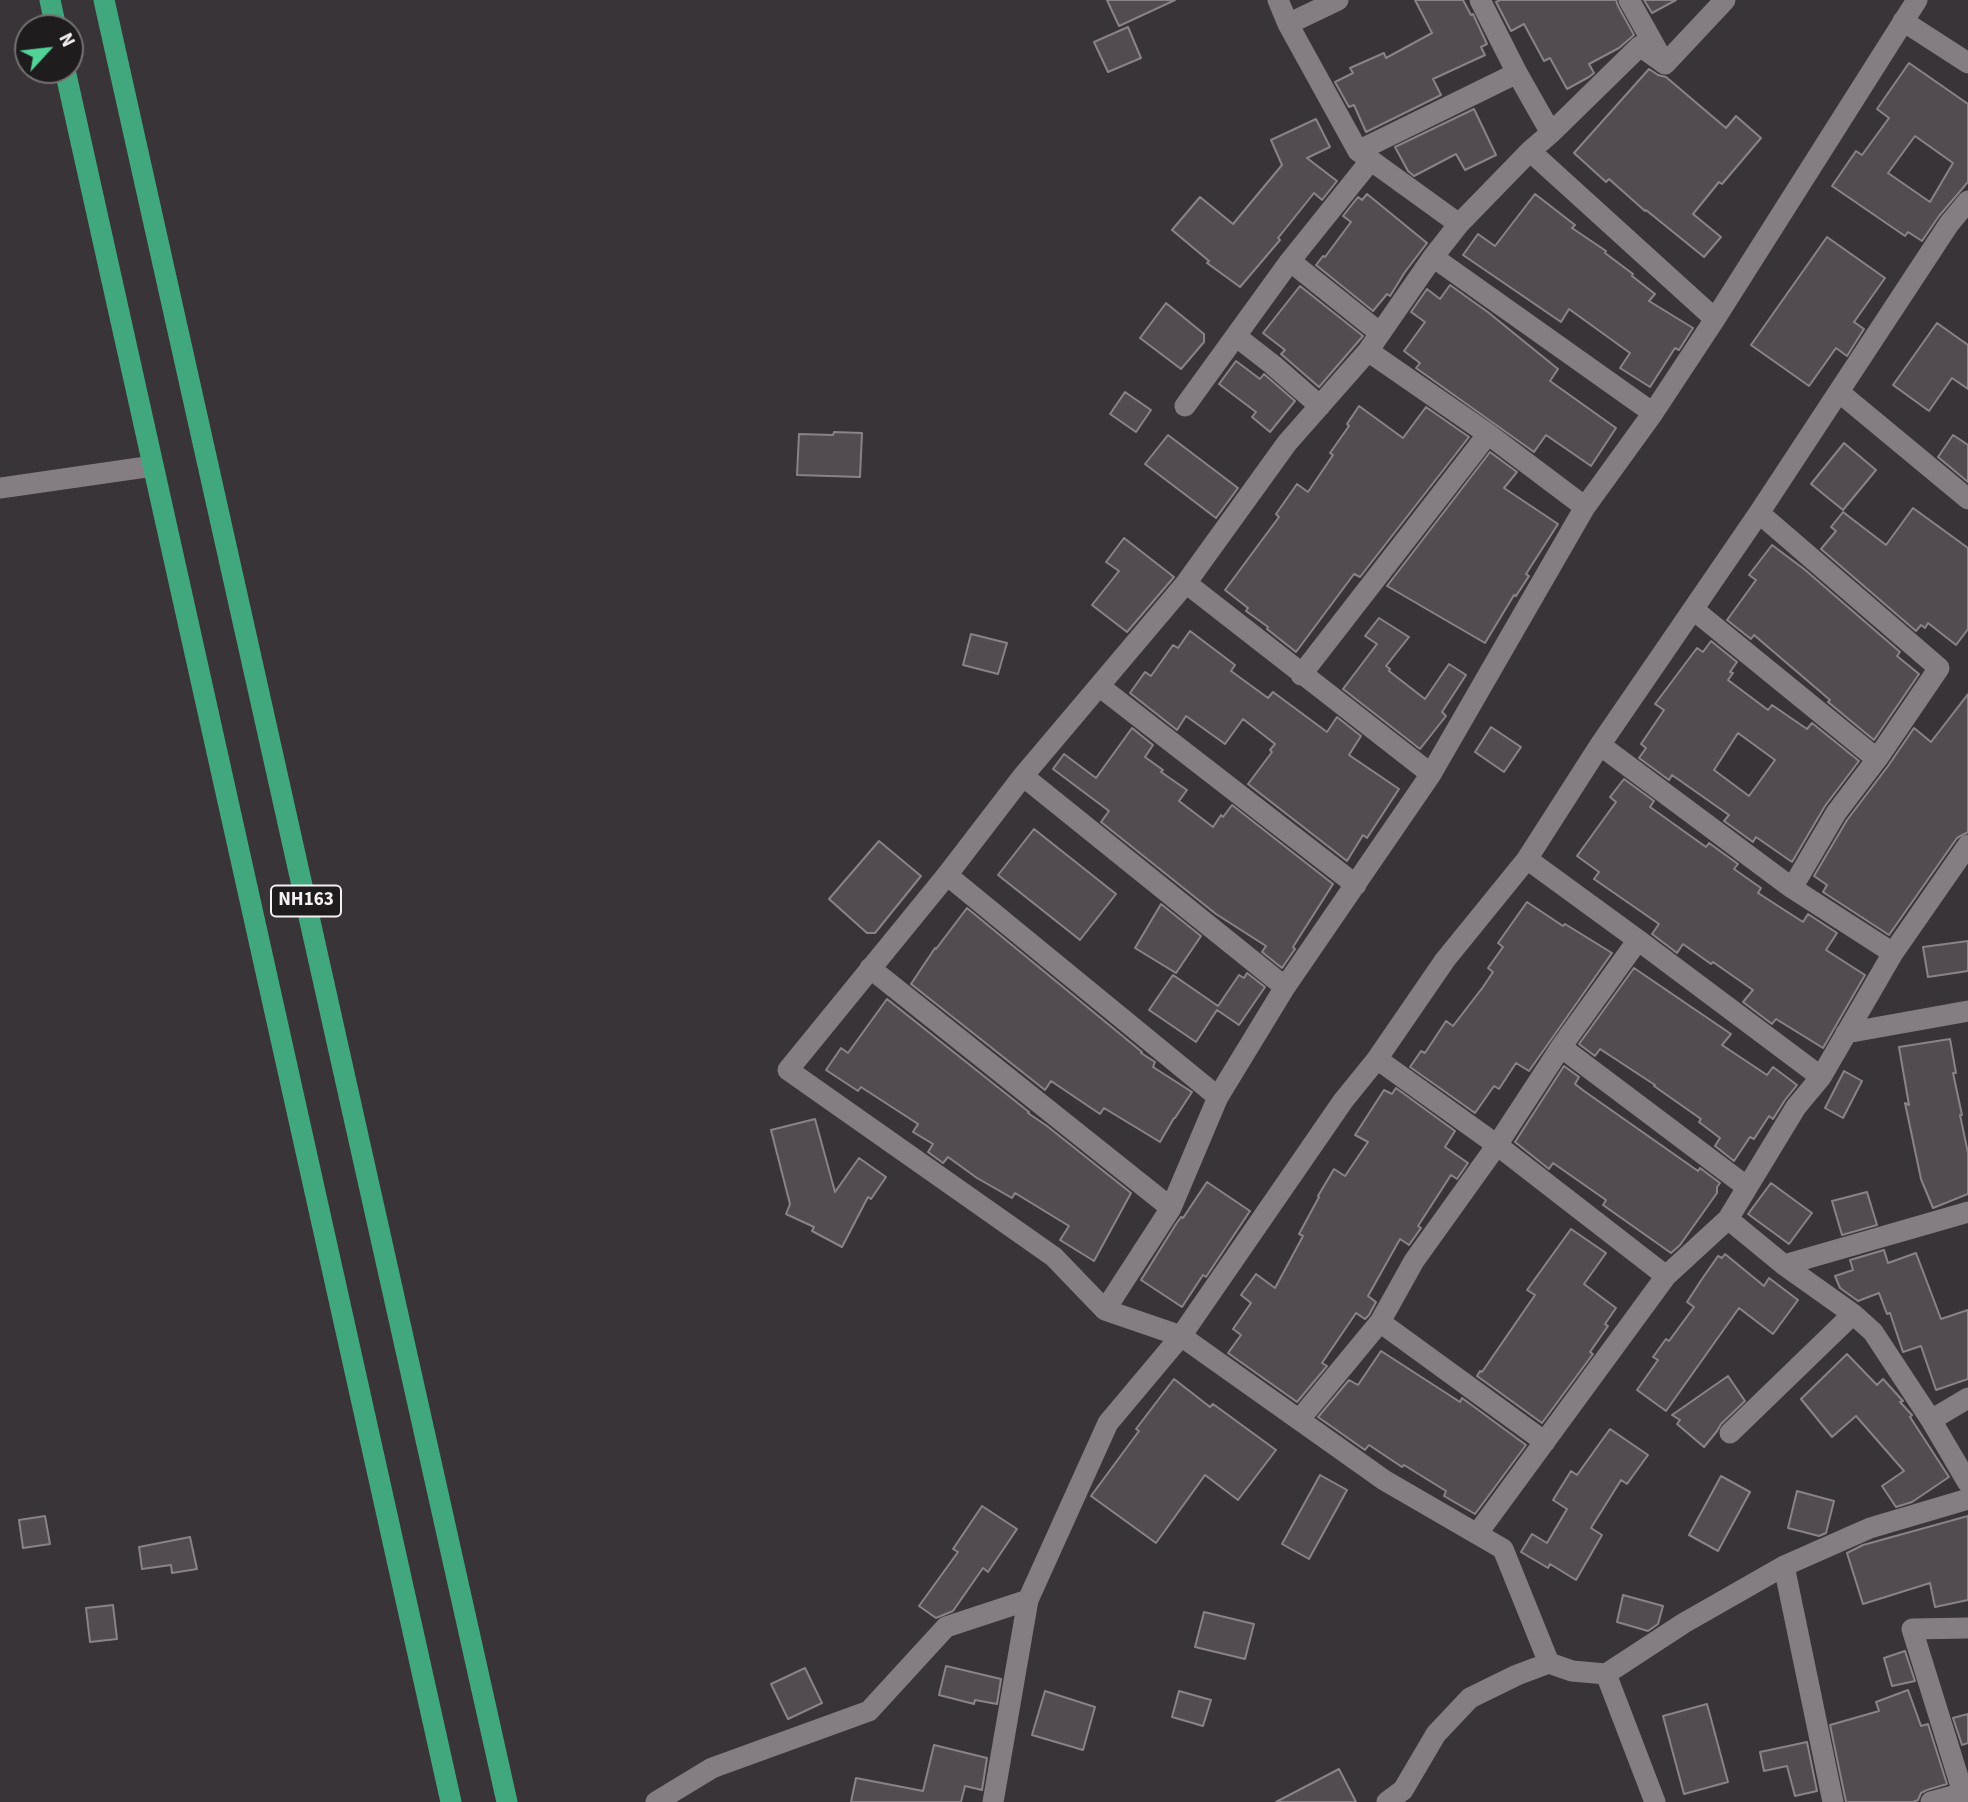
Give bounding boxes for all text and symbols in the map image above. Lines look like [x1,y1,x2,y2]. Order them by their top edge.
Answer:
north arrow [14,14,84,84]
text: N [51,28,81,52]
road number: NH163 [271,886,341,917]

